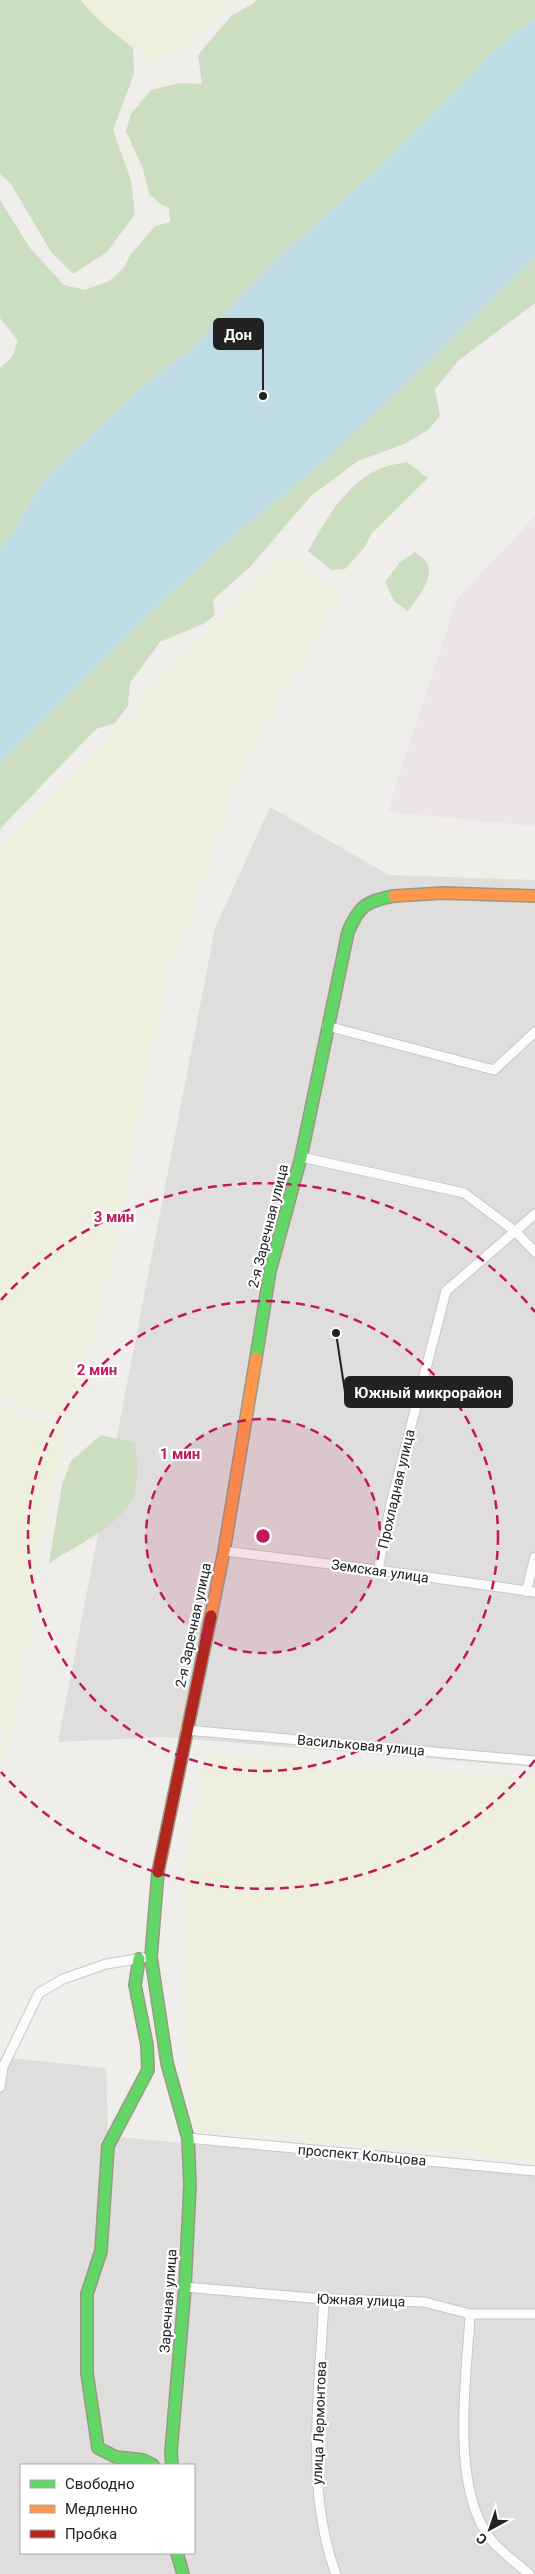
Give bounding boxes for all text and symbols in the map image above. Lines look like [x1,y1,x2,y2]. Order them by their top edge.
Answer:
callout: Дон [214,319,263,349]
text: Дон [224,326,252,344]
street label: 2-я Заречная улица [245,1162,291,1290]
text: 3 мин [94,1208,134,1226]
text: 2 мин [77,1361,117,1379]
callout: Южный микрорайон [345,1377,512,1407]
text: Южный микрорайон [354,1384,502,1402]
street label: Прохладная улица [374,1428,418,1550]
text: 1 мин [160,1445,200,1463]
centre of rings [254,1527,272,1545]
street label: Земская улица [330,1556,430,1586]
street label: 2-я Заречная улица [172,1561,214,1689]
street label: Васильковая улица [297,1731,425,1759]
street label: проспект Кольцова [297,2141,427,2169]
street label: Заречная улица [156,2249,180,2353]
street label: Южная улица [316,2290,406,2310]
street label: улица Лермонтова [309,2361,329,2485]
legend [20,2464,195,2554]
text: Свободно [65,2475,134,2493]
text: Медленно [65,2500,138,2518]
north arrow [465,2504,515,2554]
text: Пробка [65,2525,117,2543]
text: С [473,2530,490,2548]

